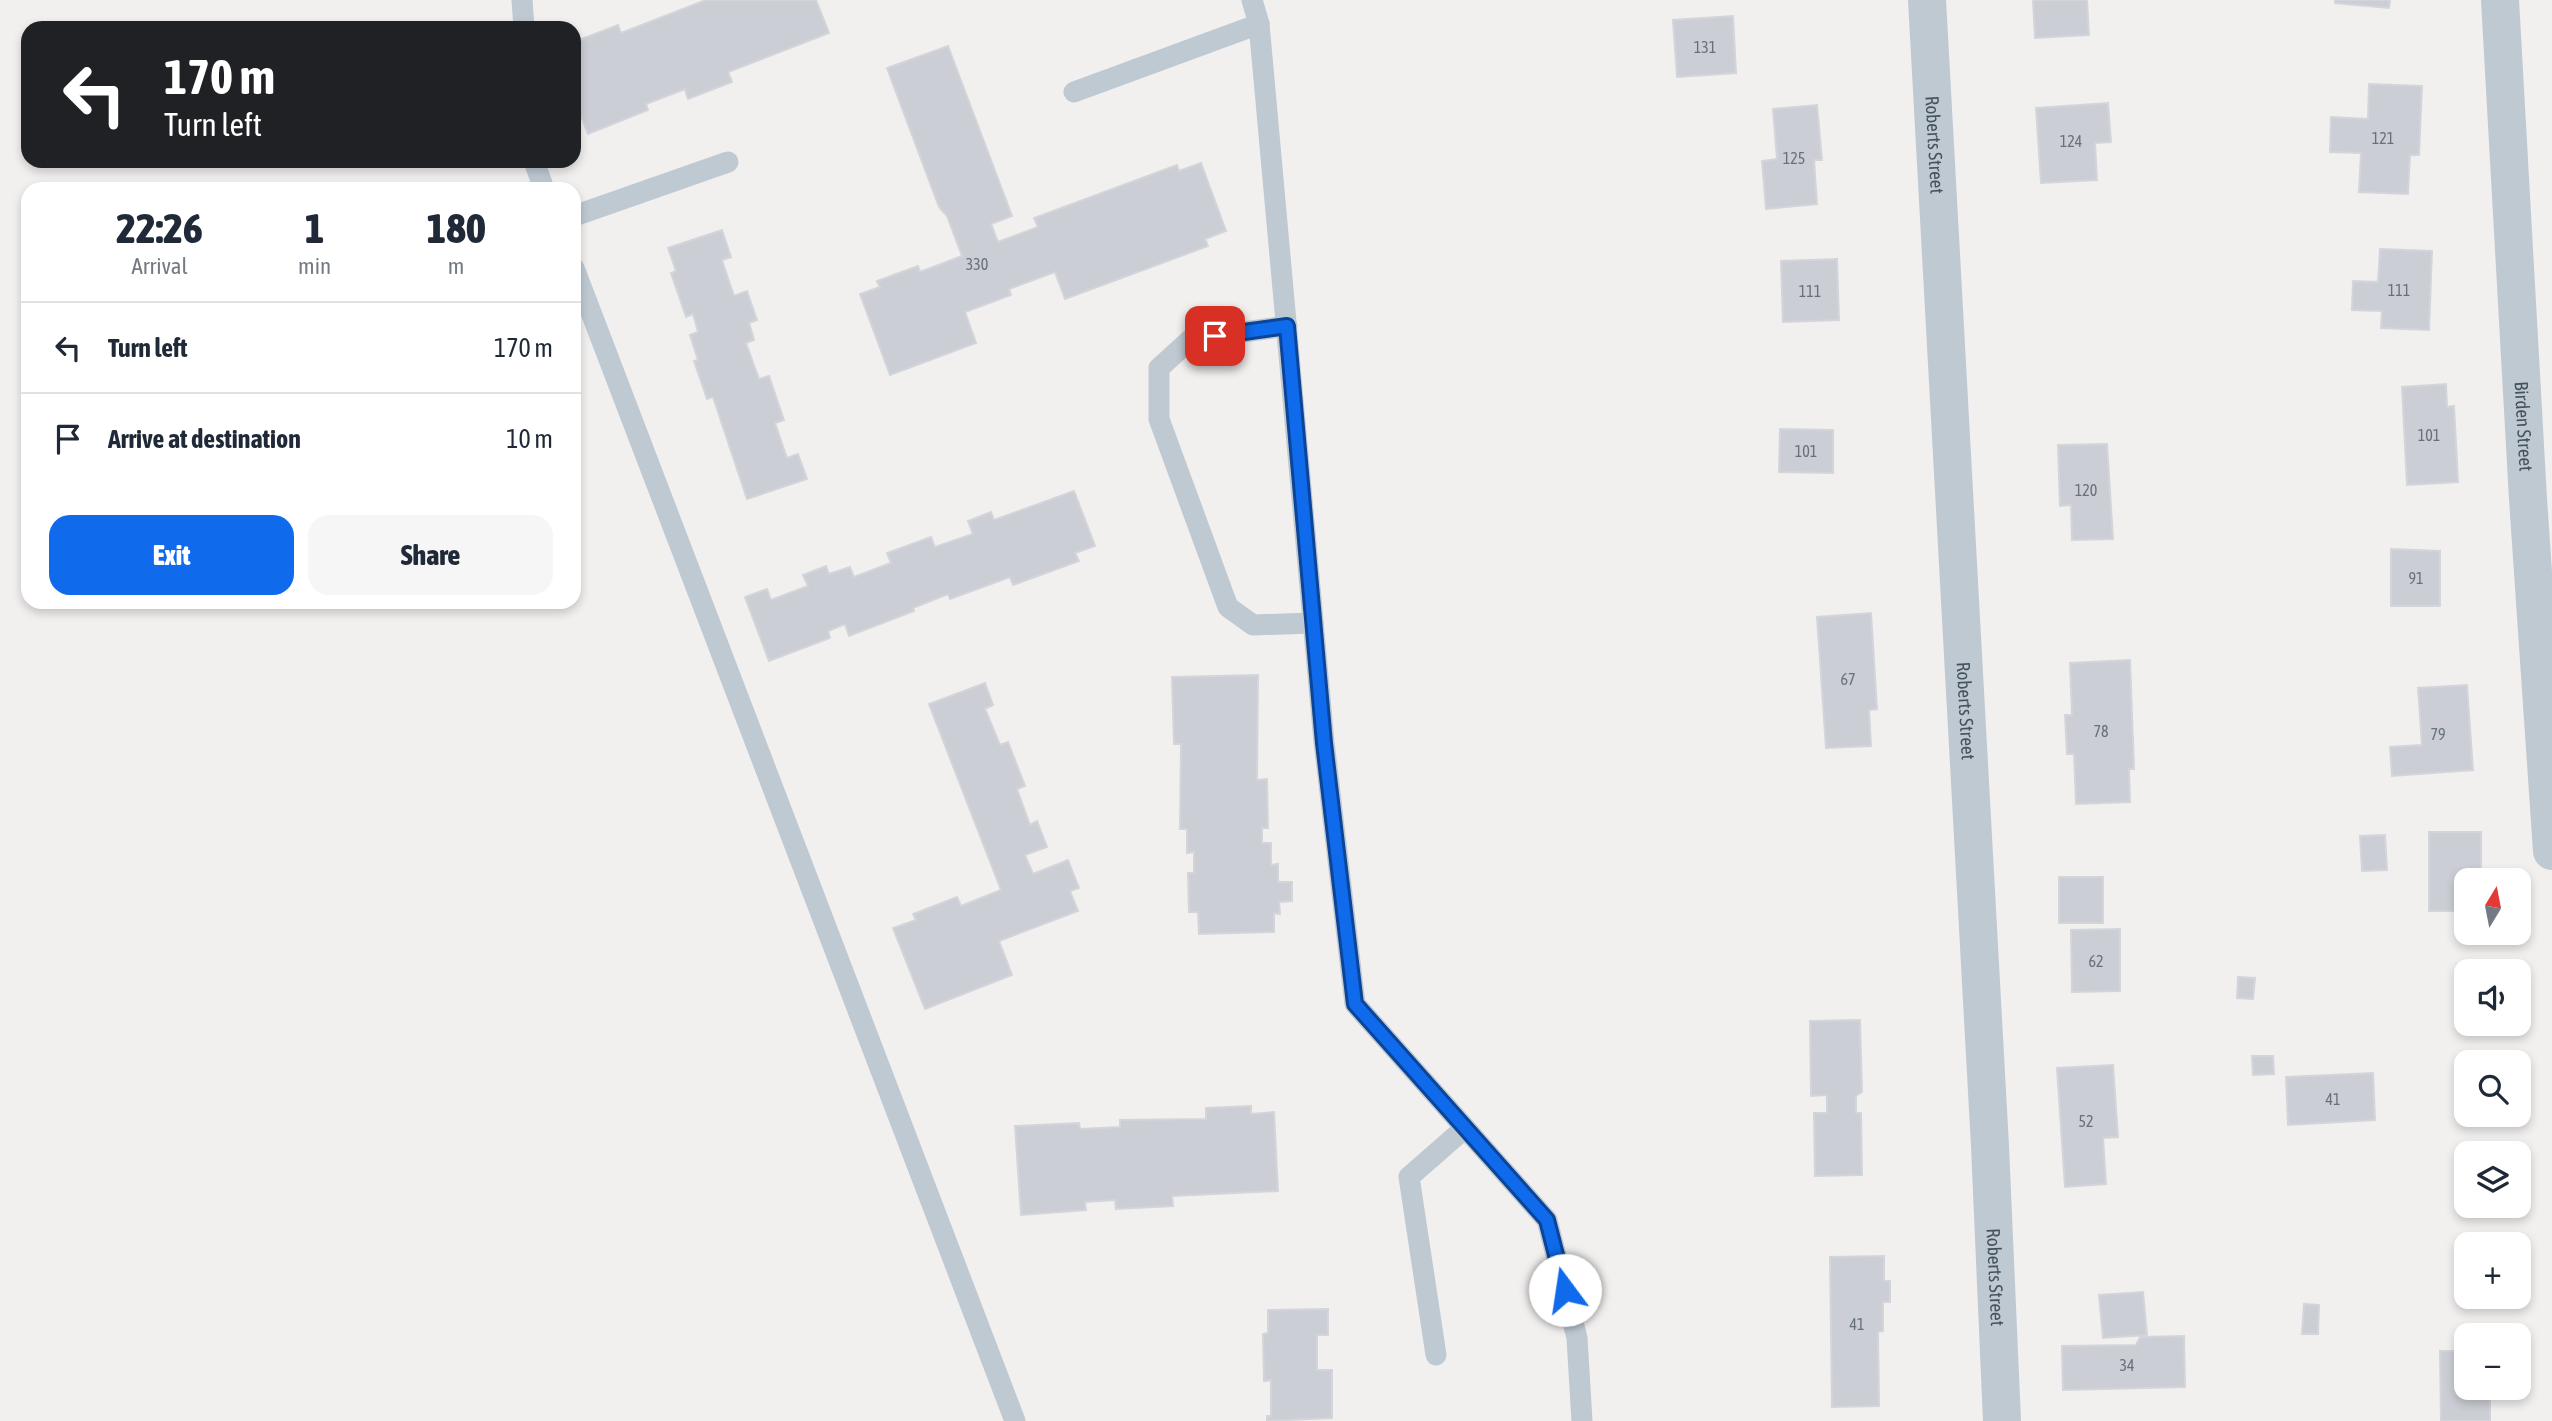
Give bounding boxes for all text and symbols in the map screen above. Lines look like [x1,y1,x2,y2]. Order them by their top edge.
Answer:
house number: 131 [1694,38,1716,56]
text: 170 m [164,48,275,104]
icon: left [49,49,140,140]
street label: Roberts Street [1921,95,1949,194]
text: Turn left [164,106,262,143]
house number: 121 [2372,129,2394,147]
house number: 124 [2060,132,2082,150]
house number: 125 [1783,149,1805,167]
text: 22:26 [116,204,203,252]
text: 1 [305,204,324,252]
text: 180 [426,204,486,252]
text: Arrival [131,253,188,279]
text: min [298,253,331,279]
text: m [448,253,464,279]
house number: 330 [966,255,988,273]
house number: 111 [2388,281,2410,299]
house number: 111 [1799,282,1821,300]
pin [1185,306,1245,366]
icon: arrive [1196,317,1234,355]
icon: left [49,329,87,367]
text: Turn left [108,333,188,363]
text: 170 m [494,333,553,363]
street label: Birden Street [2510,381,2537,472]
icon: arrive [49,420,87,458]
text: Arrive at destination [108,424,301,454]
text: 10 m [506,424,553,454]
house number: 101 [2418,426,2440,444]
house number: 101 [1795,442,1817,460]
house number: 120 [2075,481,2097,499]
button: Exit [49,515,294,595]
button: Share [308,515,553,595]
house number: 91 [2408,569,2424,587]
street label: Roberts Street [1952,661,1980,760]
house number: 67 [1840,670,1856,688]
house number: 78 [2093,722,2109,740]
house number: 79 [2430,725,2446,743]
north arrow [2454,868,2530,945]
map controls [2454,868,2531,1400]
house number: 62 [2088,952,2104,970]
button: sound [2454,959,2531,1036]
button: search [2454,1050,2531,1127]
house number: 41 [2325,1090,2341,1108]
house number: 52 [2078,1112,2094,1130]
button: layers [2454,1141,2531,1218]
street label: Roberts Street [1983,1228,2009,1327]
button: + [2454,1232,2531,1309]
position arrow [1528,1253,1602,1327]
house number: 41 [1849,1315,1865,1333]
button: − [2454,1323,2531,1400]
house number: 34 [2119,1356,2135,1374]

